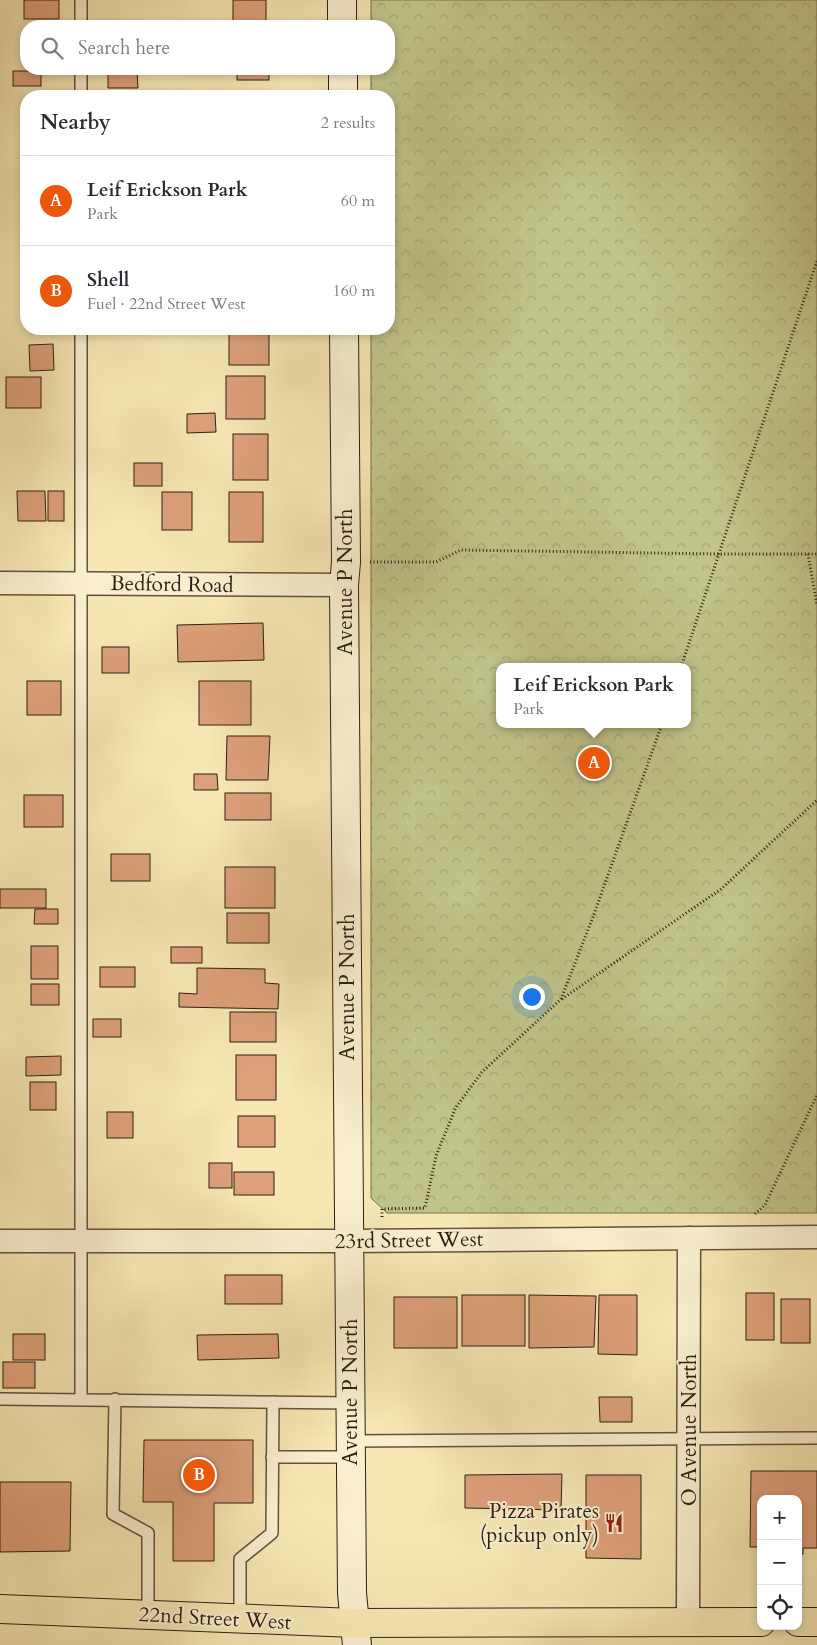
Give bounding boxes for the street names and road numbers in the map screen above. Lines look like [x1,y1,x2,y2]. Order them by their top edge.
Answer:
street label: Avenue P North [331,508,360,655]
street label: Bedford Road [110,569,234,600]
street label: Avenue P North [333,913,362,1060]
street label: 23rd Street West [334,1225,484,1256]
street label: Avenue P North [336,1318,365,1465]
street label: O Avenue North [675,1353,704,1506]
street label: 22nd Street West [138,1600,292,1637]

